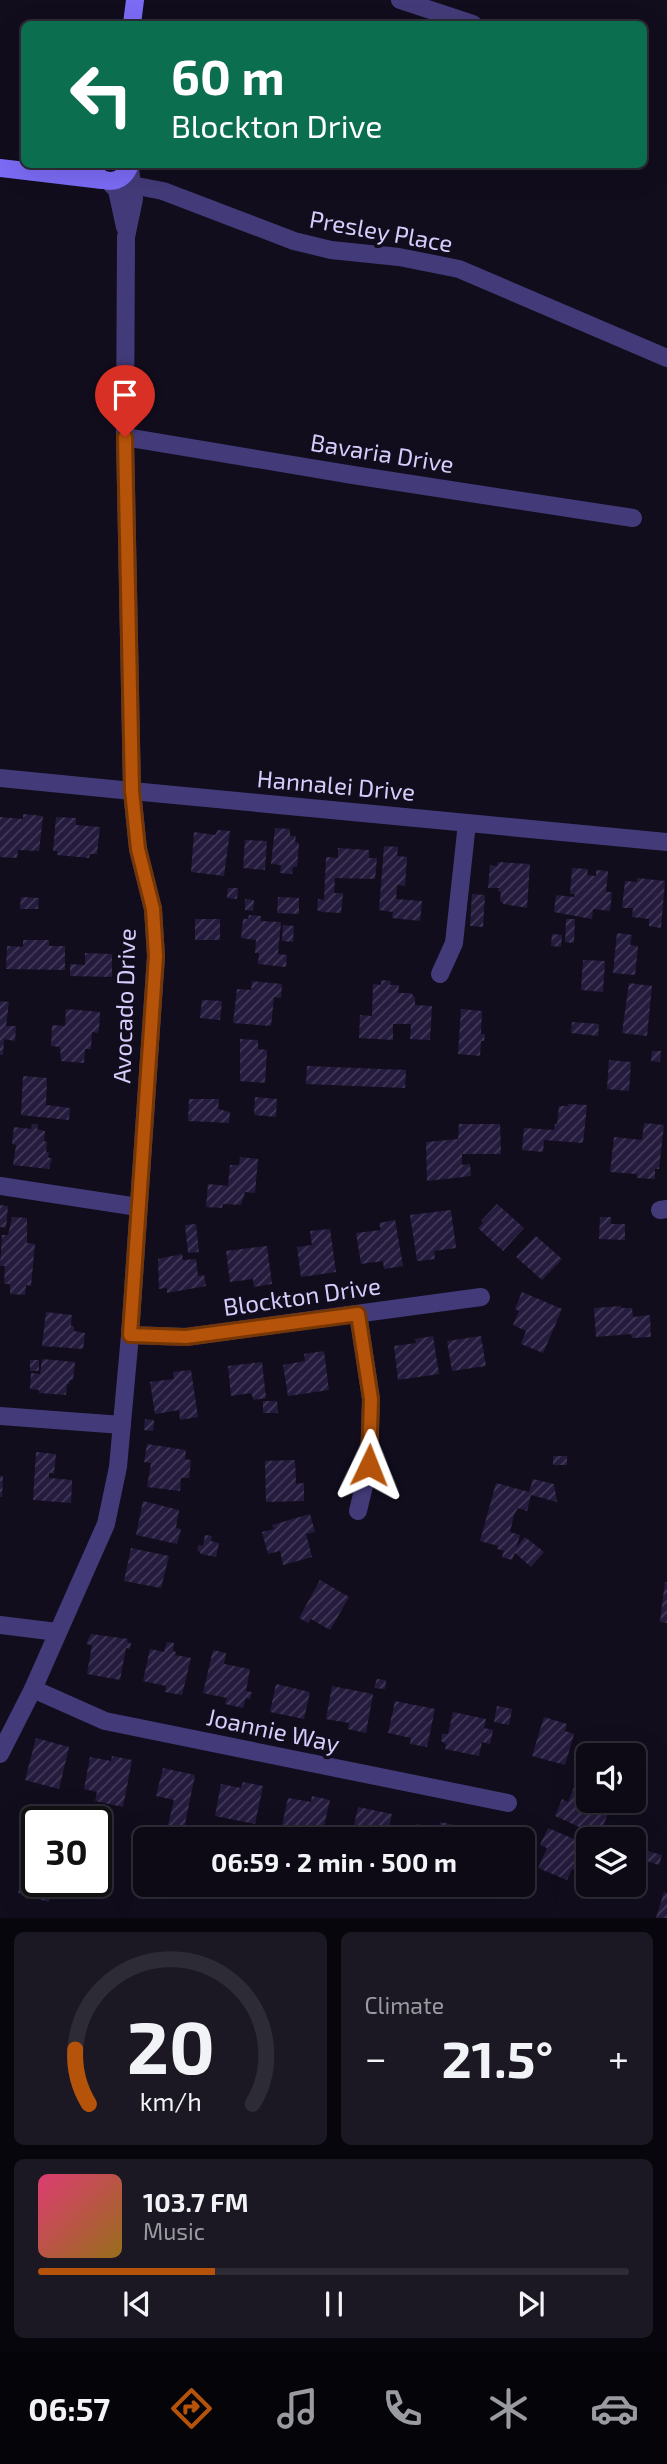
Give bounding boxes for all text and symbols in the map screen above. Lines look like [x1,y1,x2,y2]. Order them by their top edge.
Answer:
text: 60 m [171,46,285,105]
icon: left [56,49,147,140]
text: Blockton Drive [171,106,383,144]
street label: Presley Place [307,204,455,257]
pin [95,365,155,437]
icon: arrive [106,376,144,414]
street label: Bavaria Drive [308,427,456,478]
street label: Hannalei Drive [256,763,416,806]
street label: Avocado Drive [106,928,141,1084]
street label: Blockton Drive [221,1270,382,1321]
position arrow [332,1428,406,1502]
street label: Joannie Way [204,1701,343,1758]
map controls [576,1743,646,1897]
button: sound [576,1743,646,1813]
speed limit sign: 30 [21,1806,112,1897]
button: layers [576,1827,646,1897]
text: 06:59 · 2 min · 500 m [211,1846,457,1877]
text: Climate [365,1991,444,2019]
text: 20 [126,2002,214,2090]
text: 21.5° [441,2026,553,2088]
text: − [365,2034,387,2080]
text: + [608,2034,629,2080]
text: km/h [139,2086,201,2116]
text: 103.7 FM [143,2186,249,2217]
text: Music [143,2217,205,2245]
icon: previous [118,2285,156,2323]
icon: pause [315,2285,353,2323]
icon: next [512,2285,550,2323]
icon: directions [167,2384,216,2433]
icon: music [273,2384,322,2433]
icon: phone [378,2384,427,2433]
icon: climate [484,2384,533,2433]
icon: car [590,2384,639,2433]
text: 06:57 [28,2389,110,2427]

